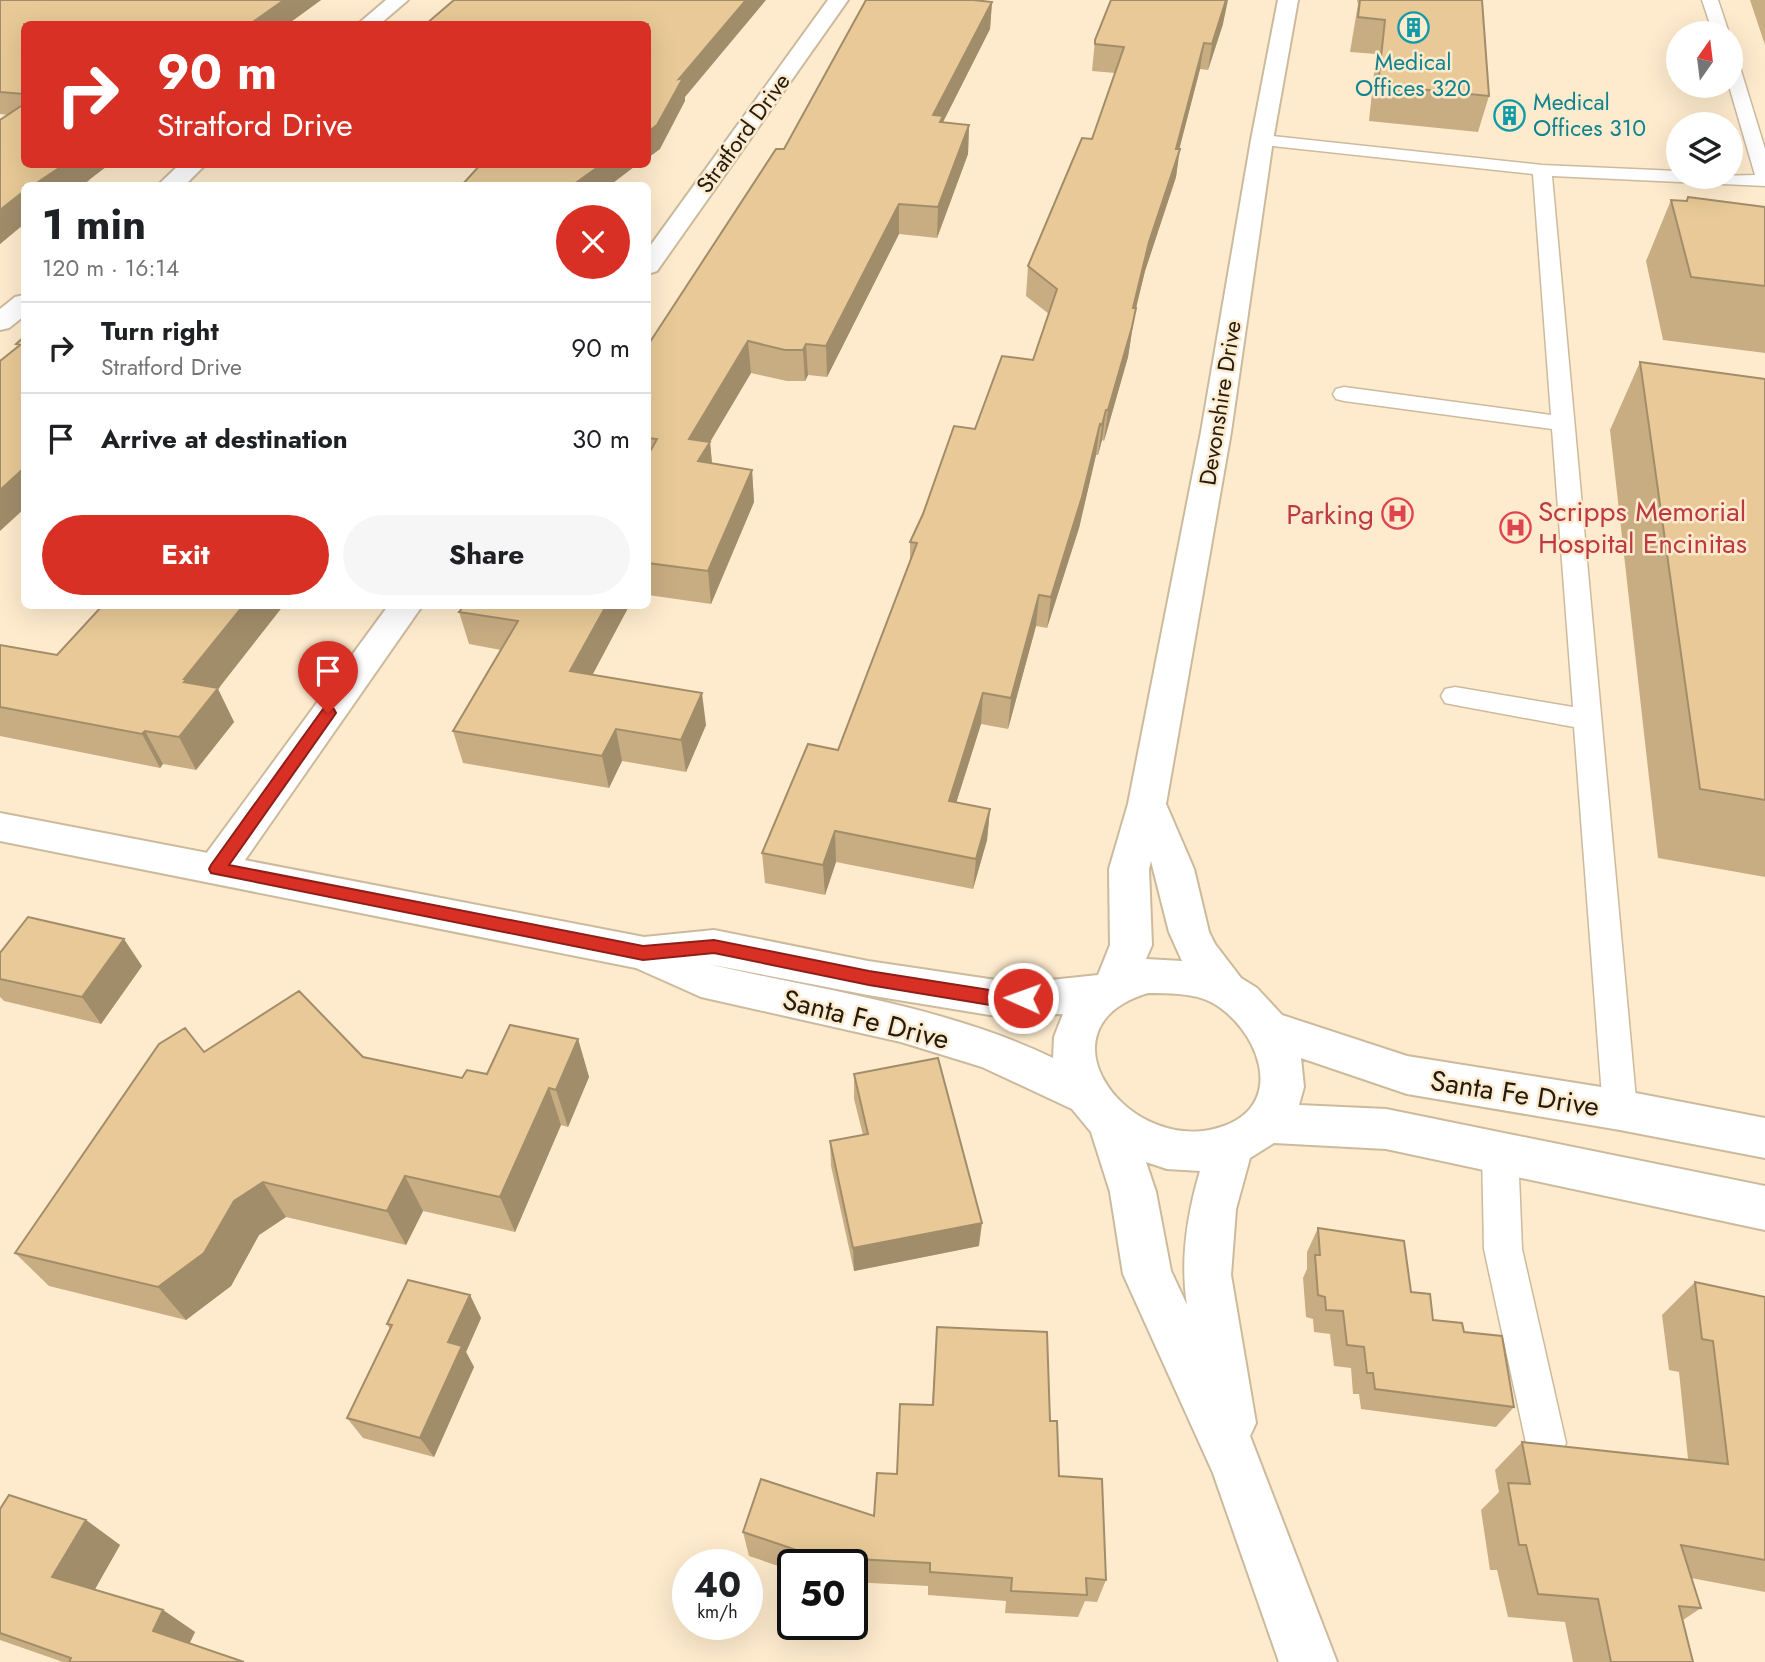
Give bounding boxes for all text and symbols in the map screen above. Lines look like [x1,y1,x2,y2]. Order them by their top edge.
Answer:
building icon: Medical Offices 320 [1396,11,1430,45]
north arrow [1666,21,1743,98]
map controls [1666,21,1743,189]
text: 90 m [157,37,277,107]
place label: Medical Offices 320 [1355,45,1471,105]
icon: right [42,49,133,140]
street label: Stratford Drive [688,66,798,200]
place label: Medical Offices 310 [1533,85,1646,145]
building icon: Medical Offices 310 [1493,98,1527,132]
text: Stratford Drive [157,102,353,148]
button: layers [1666,112,1743,189]
text: 1 min [42,194,146,255]
button: close [556,205,630,279]
text: 120 m · 16:14 [42,251,179,285]
text: Turn right [101,312,219,350]
street label: Devonshire Drive [1190,318,1250,488]
icon: right [42,329,80,367]
text: 90 m [571,329,630,367]
text: Stratford Drive [101,350,242,384]
icon: arrive [42,420,80,458]
text: Arrive at destination [101,420,348,458]
text: 30 m [572,420,630,458]
place label: Scripps Memorial Hospital Encinitas [1538,491,1747,564]
place label: Parking [1286,494,1374,535]
hospital icon: Parking [1380,497,1414,531]
hospital icon: Scripps Memorial Hospital Encinitas [1498,510,1532,544]
button: Exit [42,515,329,595]
button: Share [343,515,630,595]
pin [298,641,358,713]
icon: arrive [309,652,347,690]
position arrow [986,961,1060,1035]
street label: Santa Fe Drive [778,979,953,1060]
street label: Santa Fe Drive [1428,1060,1602,1127]
speed limit sign: 50 [777,1549,868,1640]
text: 40 [694,1560,741,1610]
text: km/h [697,1599,738,1625]

